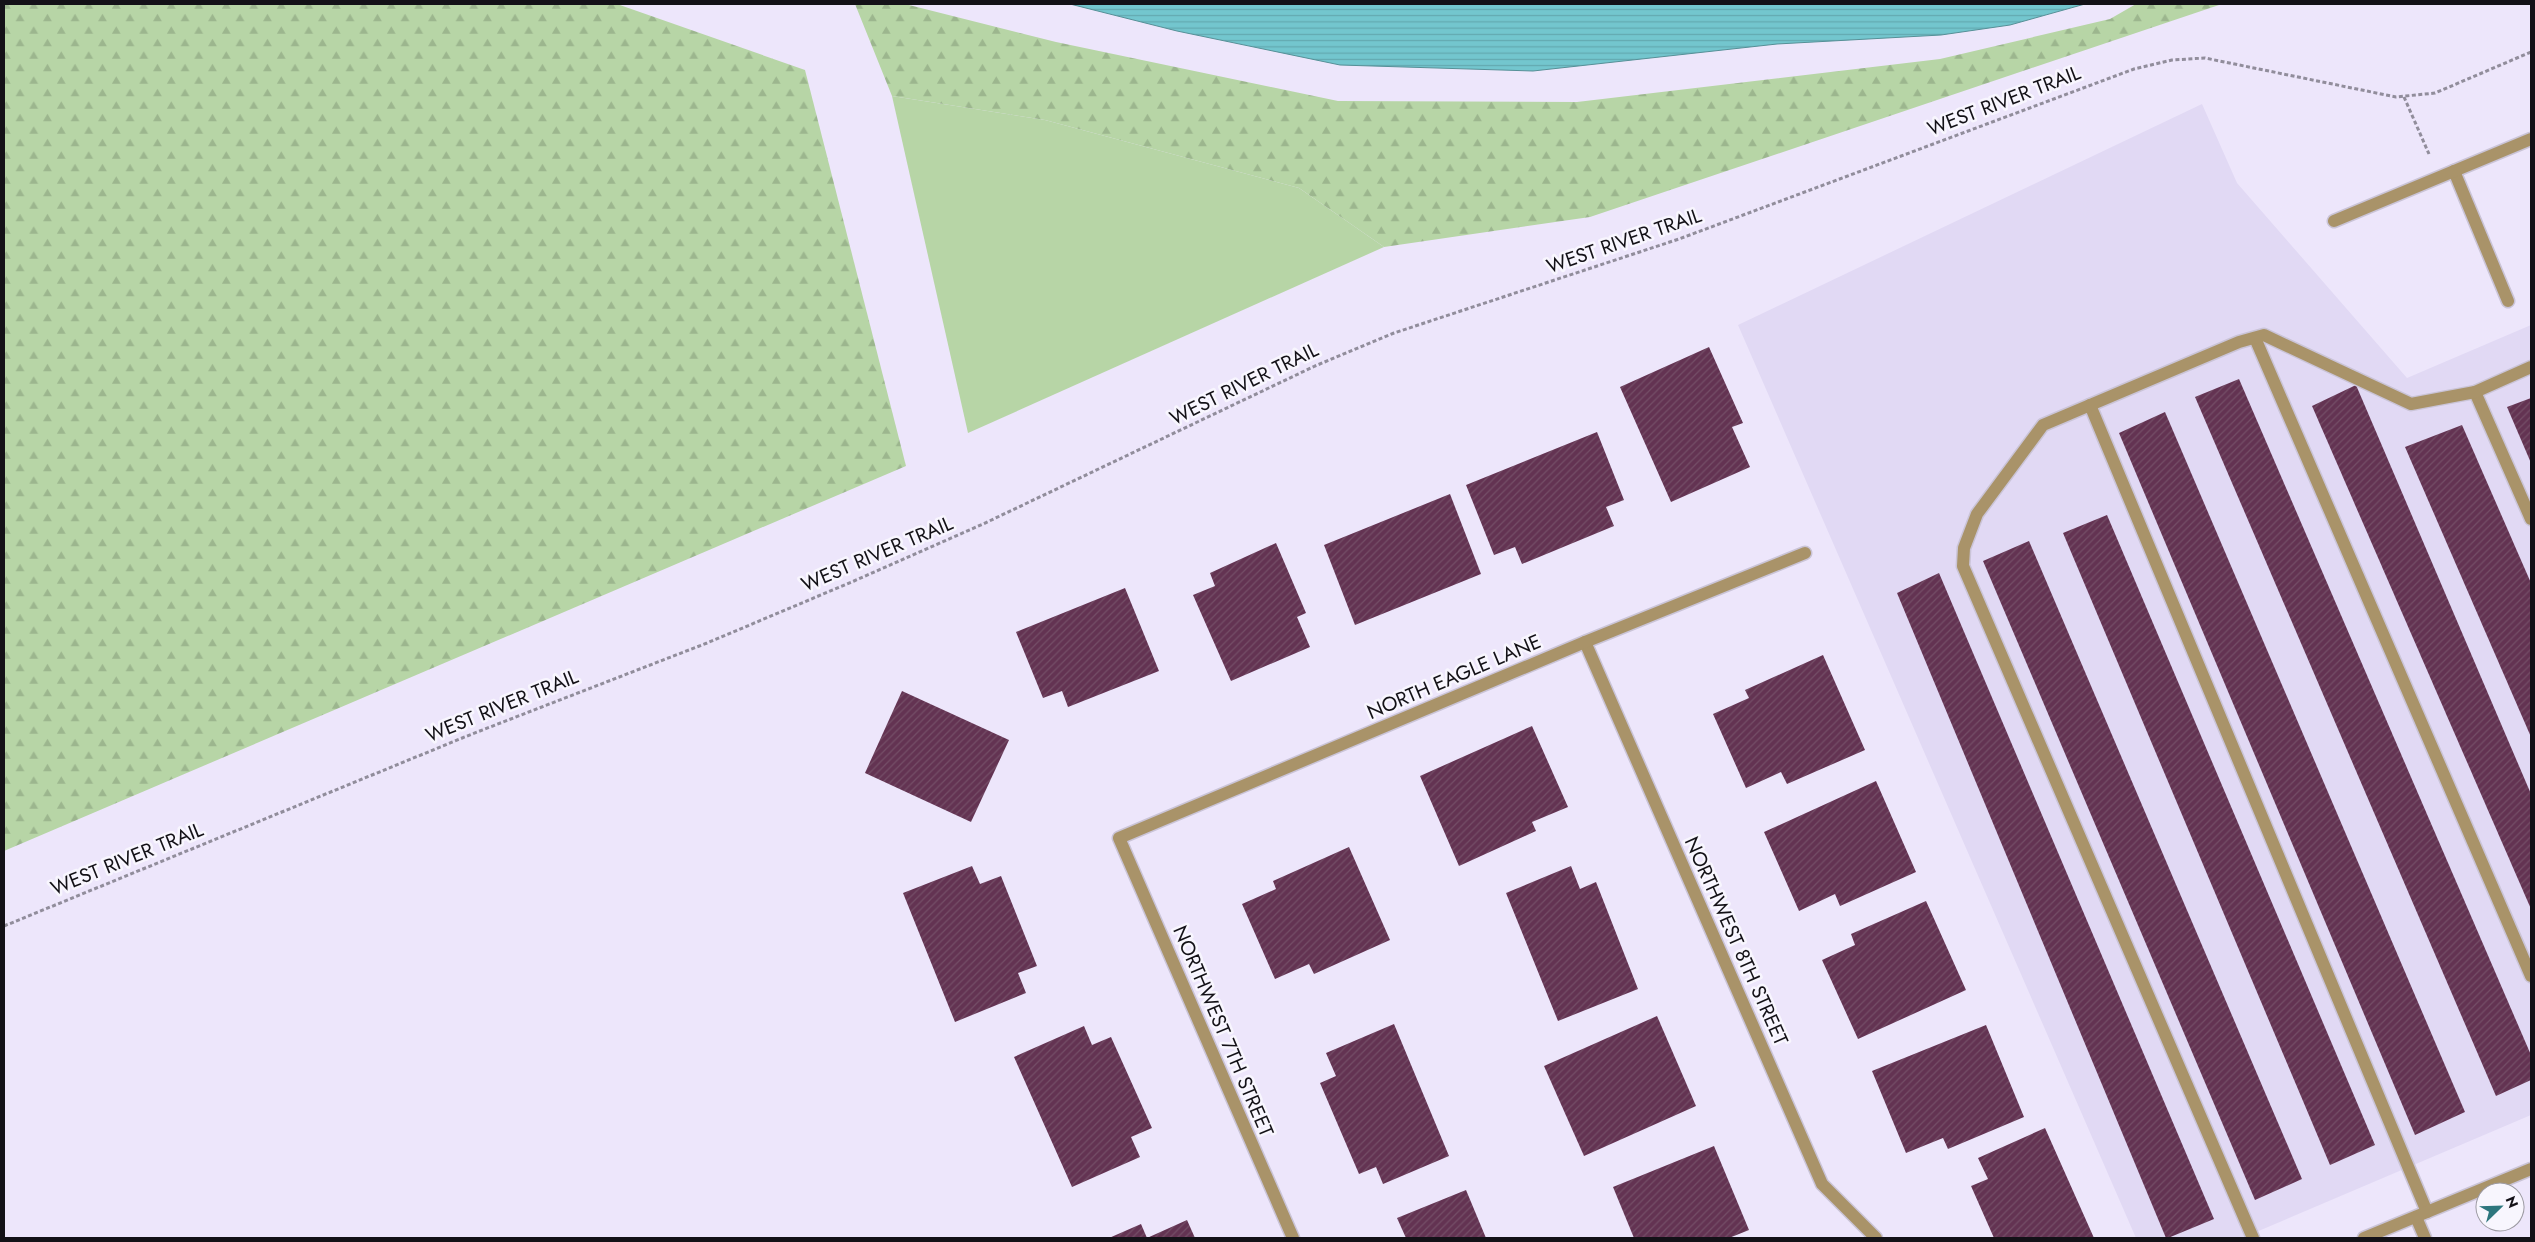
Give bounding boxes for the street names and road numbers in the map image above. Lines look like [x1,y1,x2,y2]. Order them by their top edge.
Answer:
street label: WEST RIVER TRAIL [1923,58,2085,144]
street label: WEST RIVER TRAIL [1543,201,1705,281]
street label: WEST RIVER TRAIL [1165,335,1323,433]
street label: WEST RIVER TRAIL [797,509,957,599]
street label: NORTH EAGLE LANE [1362,627,1546,727]
street label: WEST RIVER TRAIL [421,662,583,750]
street label: WEST RIVER TRAIL [46,815,208,903]
street label: NORTHWEST 8TH STREET [1677,832,1795,1051]
street label: NORTHWEST 7TH STREET [1165,921,1281,1142]

